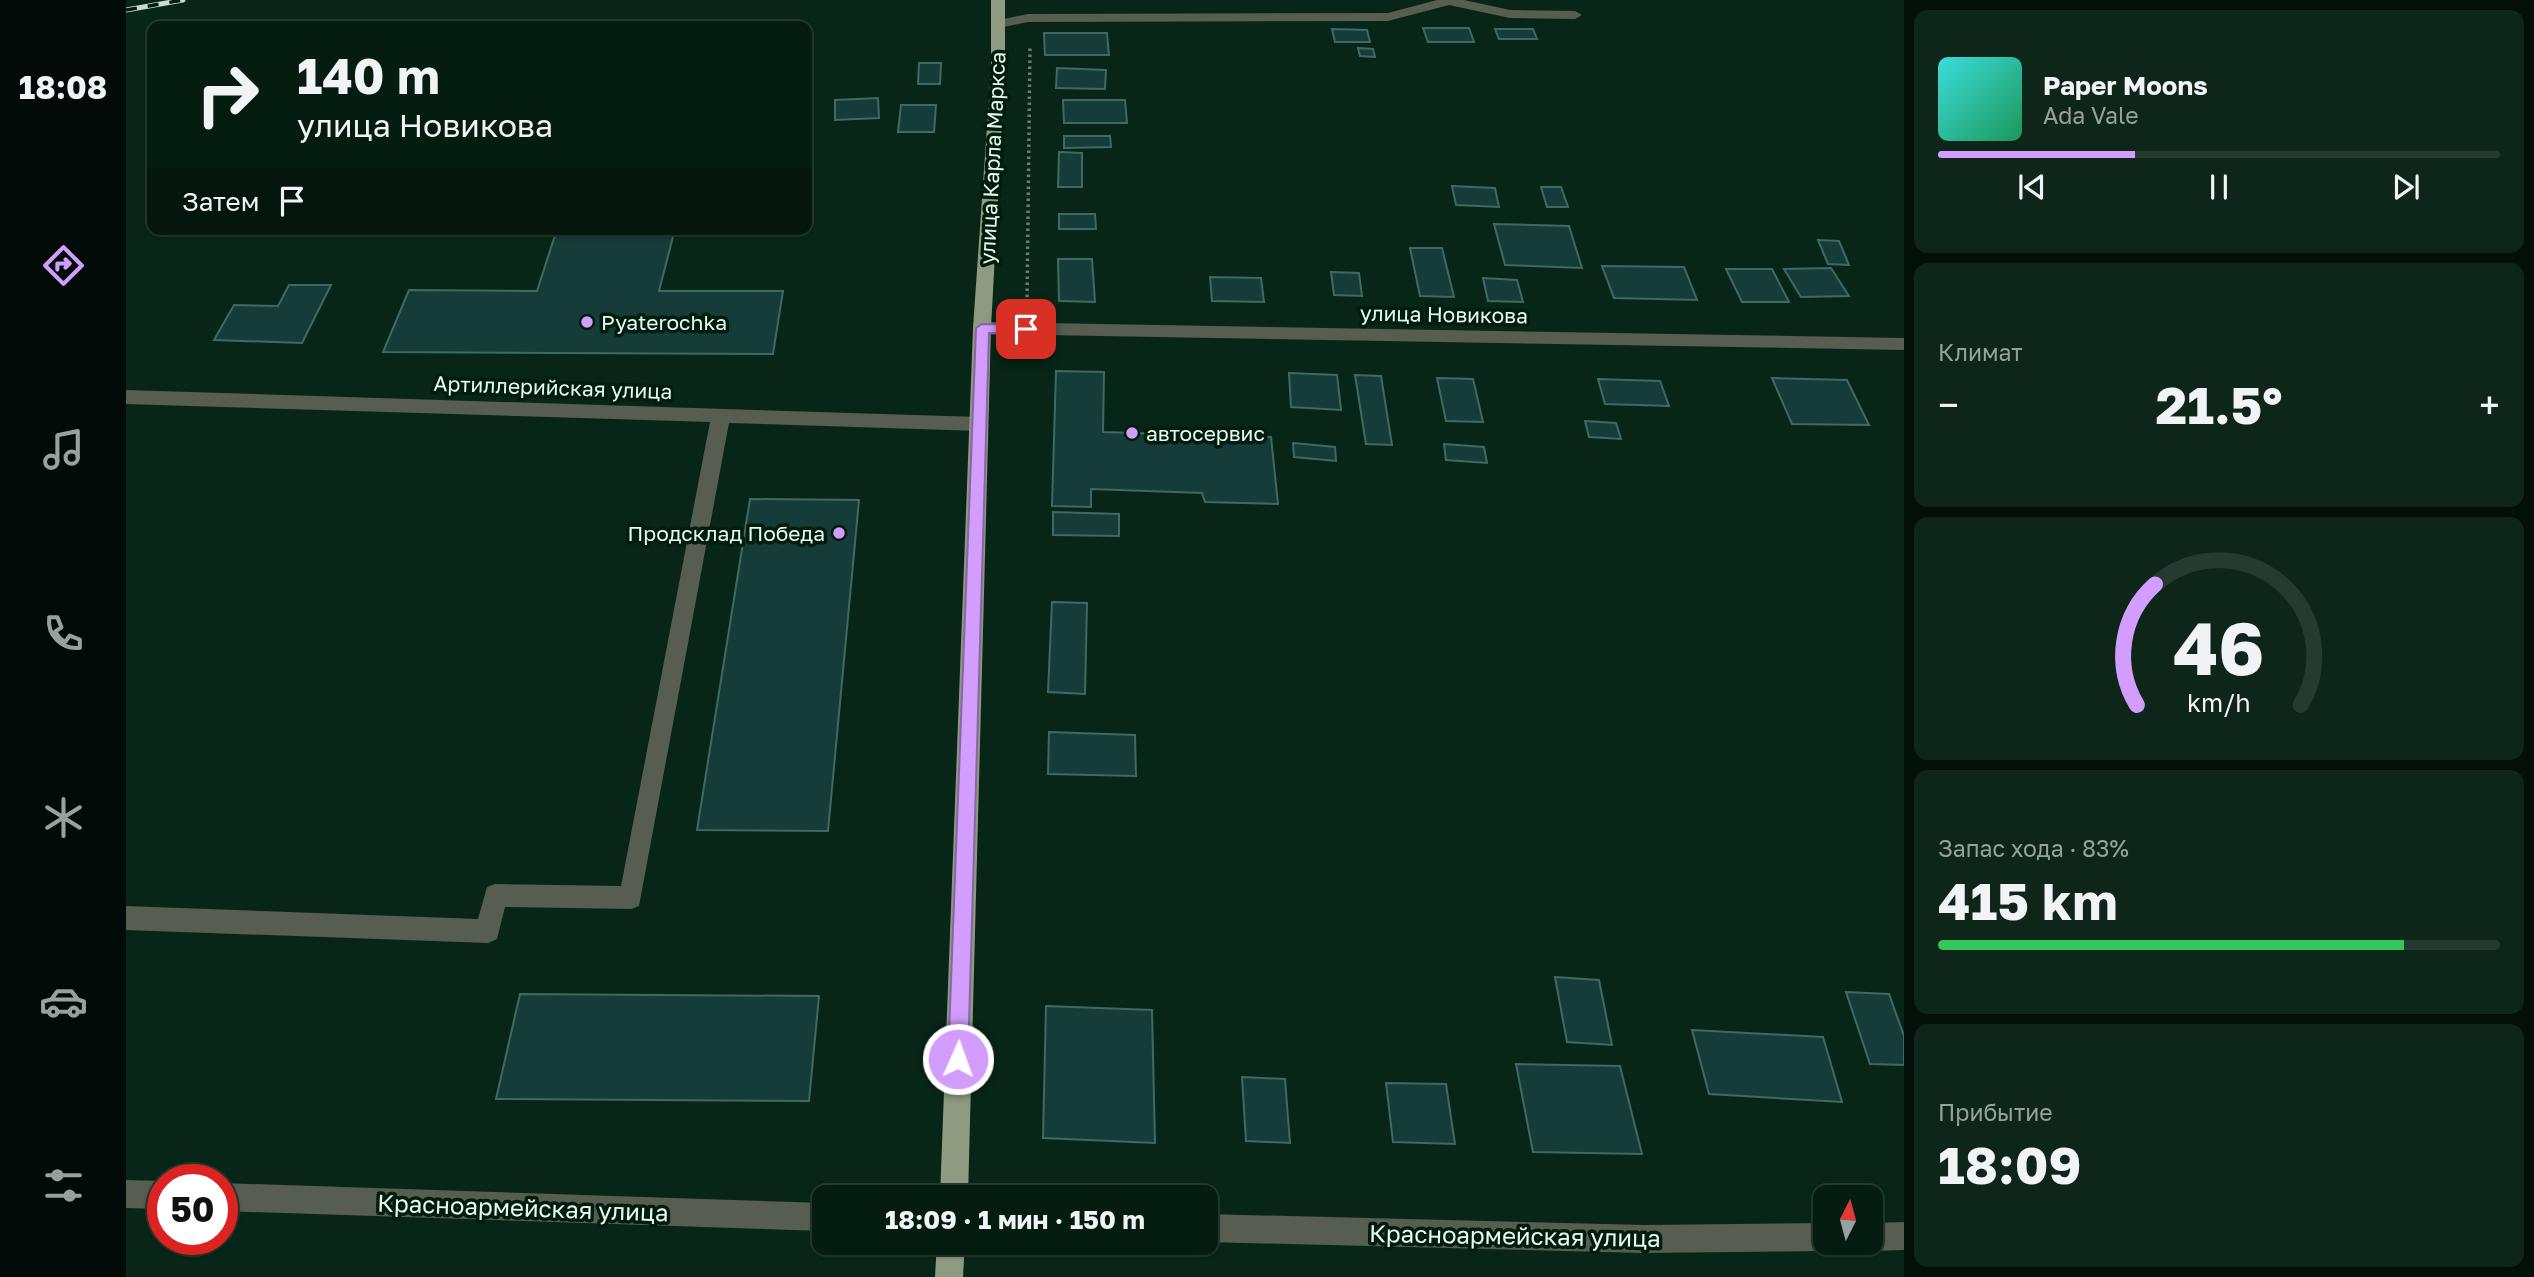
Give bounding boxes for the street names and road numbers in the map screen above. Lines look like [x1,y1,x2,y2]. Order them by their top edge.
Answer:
street label: улица Карла Маркса [973,51,1011,265]
street label: улица Новикова [1360,300,1528,328]
street label: Артиллерийская улица [433,370,673,404]
street label: Красноармейская улица [377,1187,669,1227]
street label: Красноармейская улица [1369,1218,1661,1252]

